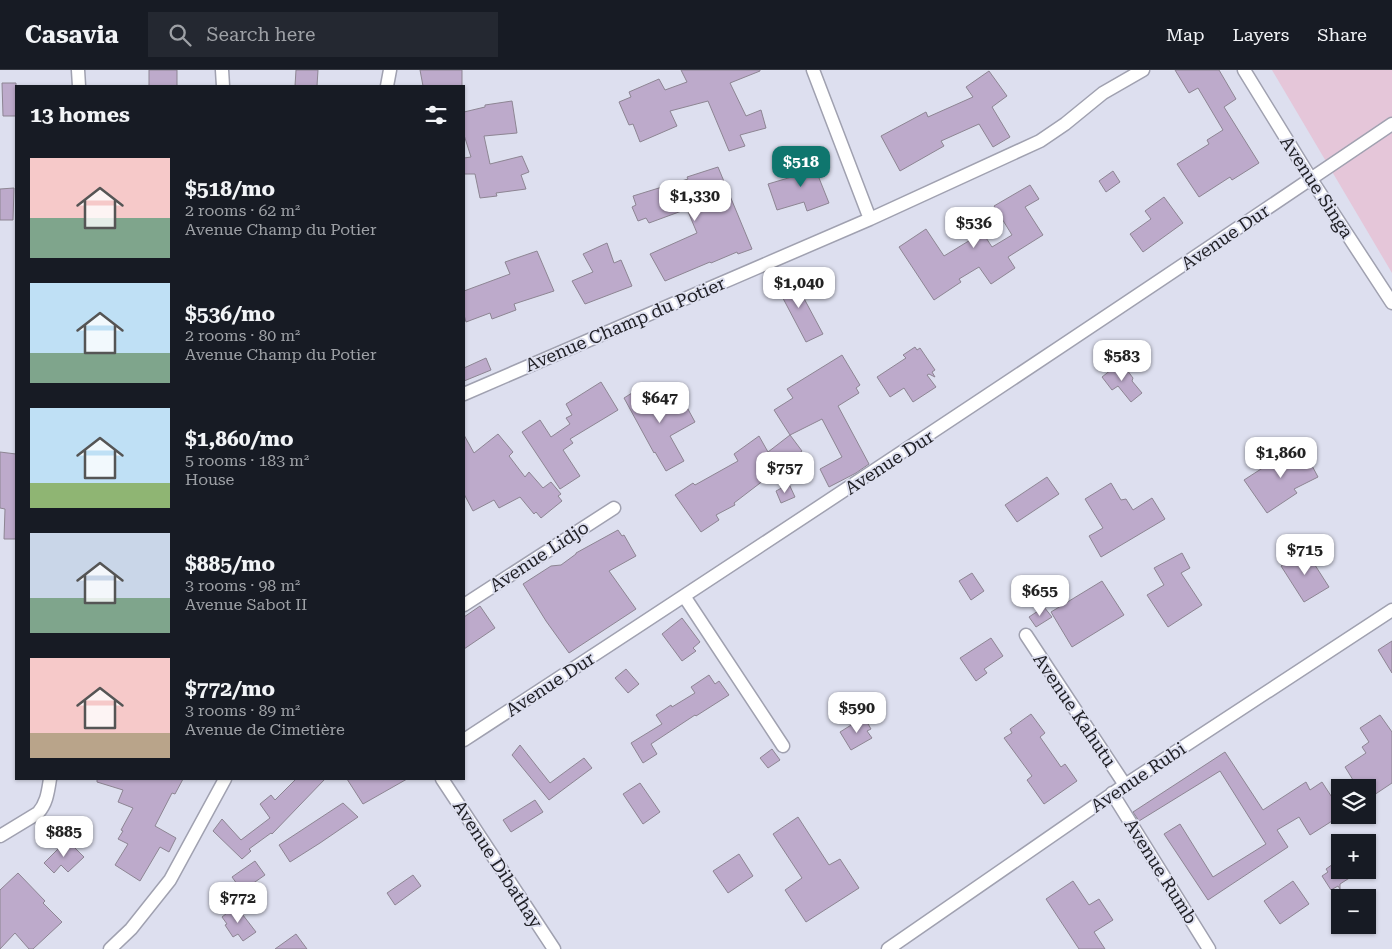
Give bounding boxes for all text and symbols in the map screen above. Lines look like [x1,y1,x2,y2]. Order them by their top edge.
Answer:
search box [148,12,498,57]
text: Casavia [25,21,118,49]
icon: search [166,21,194,49]
text: Search here [206,23,315,46]
text: Map [1166,24,1205,45]
text: Layers [1233,24,1289,45]
text: Share [1317,24,1367,45]
icon: filters [422,101,450,129]
text: 13 homes [30,103,130,127]
street label: Avenue Singa [1276,132,1358,242]
pin: $518 [771,146,831,188]
text: $518 [783,152,819,171]
text: $518/mo [185,177,275,201]
icon: home [70,178,130,238]
pin: $1,330 [654,180,736,222]
text: $1,330 [670,186,720,205]
street label: Avenue Dur [1177,200,1273,274]
text: 2 rooms · 62 m² [185,201,300,220]
pin: $536 [944,206,1004,249]
text: $536 [956,213,992,232]
text: Avenue Champ du Potier [185,220,376,239]
pin: $1,040 [758,266,840,309]
street label: Avenue Champ du Potier [522,272,728,376]
text: $1,040 [774,273,824,292]
text: $536/mo [185,302,275,326]
icon: home [70,303,130,363]
text: 2 rooms · 80 m² [185,326,300,345]
pin: $583 [1092,340,1152,382]
text: Avenue Champ du Potier [185,345,376,364]
text: $583 [1104,346,1140,365]
pin: $647 [630,382,690,424]
text: $647 [642,388,678,407]
street label: Avenue Dur [841,426,937,498]
text: $1,860/mo [185,427,294,451]
icon: home [70,428,130,488]
pin: $1,860 [1240,436,1322,479]
text: $1,860 [1256,443,1306,462]
text: 5 rooms · 183 m² [185,451,309,470]
pin: $757 [755,452,815,494]
text: $757 [767,458,803,477]
text: House [185,470,234,489]
street label: Avenue Lidjo [486,516,592,596]
pin: $715 [1275,534,1335,576]
text: $715 [1287,540,1323,559]
text: $885/mo [185,552,275,576]
icon: home [70,553,130,613]
pin: $655 [1010,574,1070,617]
text: 3 rooms · 98 m² [185,576,300,595]
text: $655 [1022,581,1058,600]
text: Avenue Sabot II [185,595,307,614]
street label: Avenue Dur [502,648,598,720]
street label: Avenue Kahutu [1029,649,1121,771]
text: $772/mo [185,677,275,701]
icon: home [70,678,130,738]
pin: $590 [827,692,887,734]
text: $590 [839,698,875,717]
text: 3 rooms · 89 m² [185,701,300,720]
text: Avenue de Cimetière [185,720,345,739]
street label: Avenue Rubi [1087,737,1190,816]
map controls [1331,779,1376,934]
button: layers [1331,779,1376,824]
street label: Avenue Dibathay [449,796,547,932]
street label: Avenue Rumb [1120,814,1202,928]
pin: $885 [34,816,94,858]
text: $885 [46,822,82,841]
button: + [1331,834,1376,879]
pin: $772 [208,882,268,924]
text: $772 [220,888,256,907]
button: − [1331,889,1376,934]

